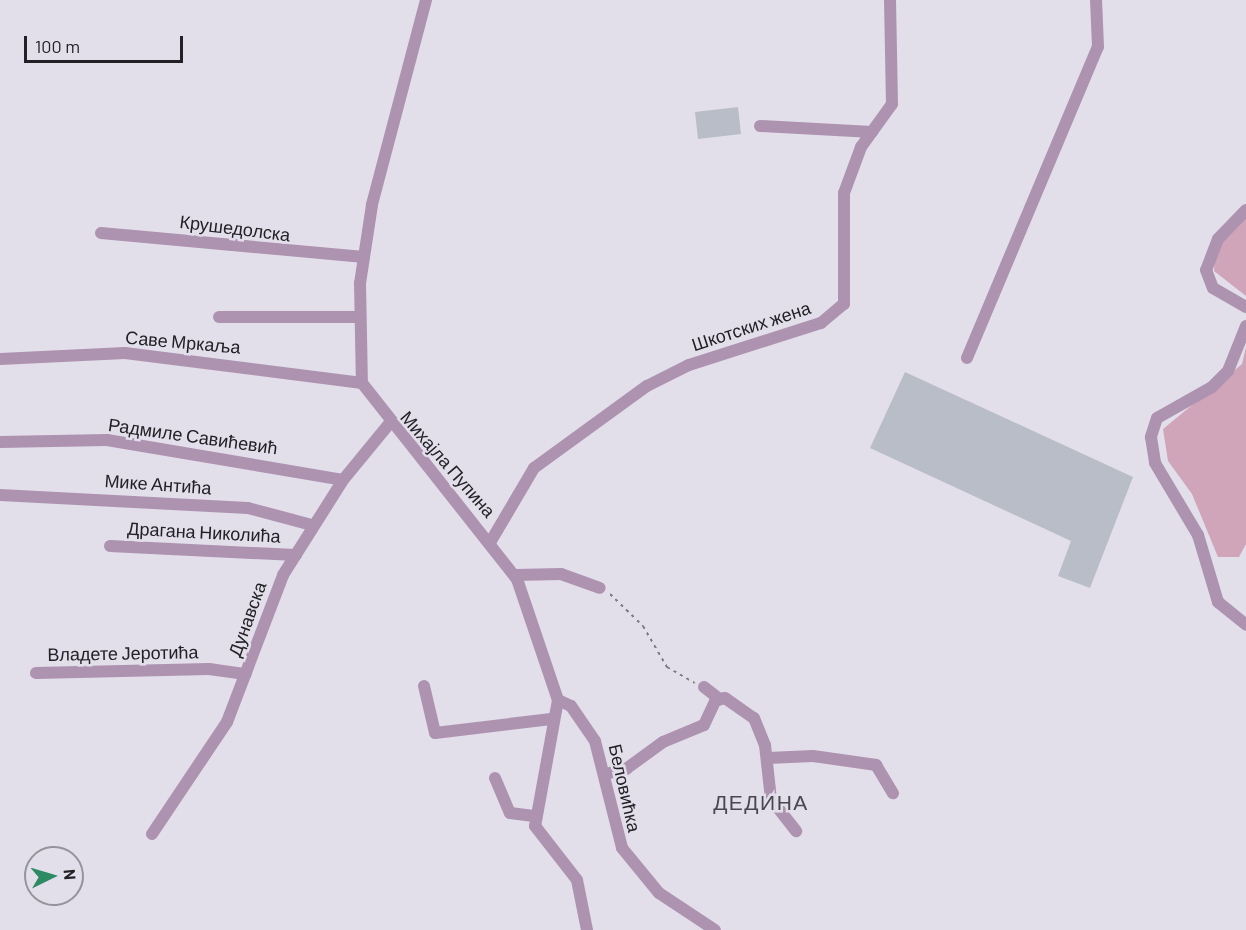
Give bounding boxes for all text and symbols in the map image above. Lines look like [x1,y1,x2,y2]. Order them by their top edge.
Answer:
scale bar [27,24,186,62]
text: 100 m [35,35,80,57]
street label: Крушедолска [178,211,292,245]
street label: Шкотских жена [689,297,813,355]
street label: Саве Мркаља [124,326,242,358]
street label: Михајла Пупина [396,406,500,522]
street label: Радмиле Савићевић [107,413,279,459]
street label: Мике Антића [104,469,212,499]
street label: Драгана Николића [127,517,281,547]
street label: Дунавска [223,579,271,659]
street label: Владете Јеротића [47,641,199,665]
street label: Беловићка [604,742,646,834]
district label: ДЕДИНА [713,789,809,815]
north arrow [24,846,84,906]
text: N [61,868,80,881]

